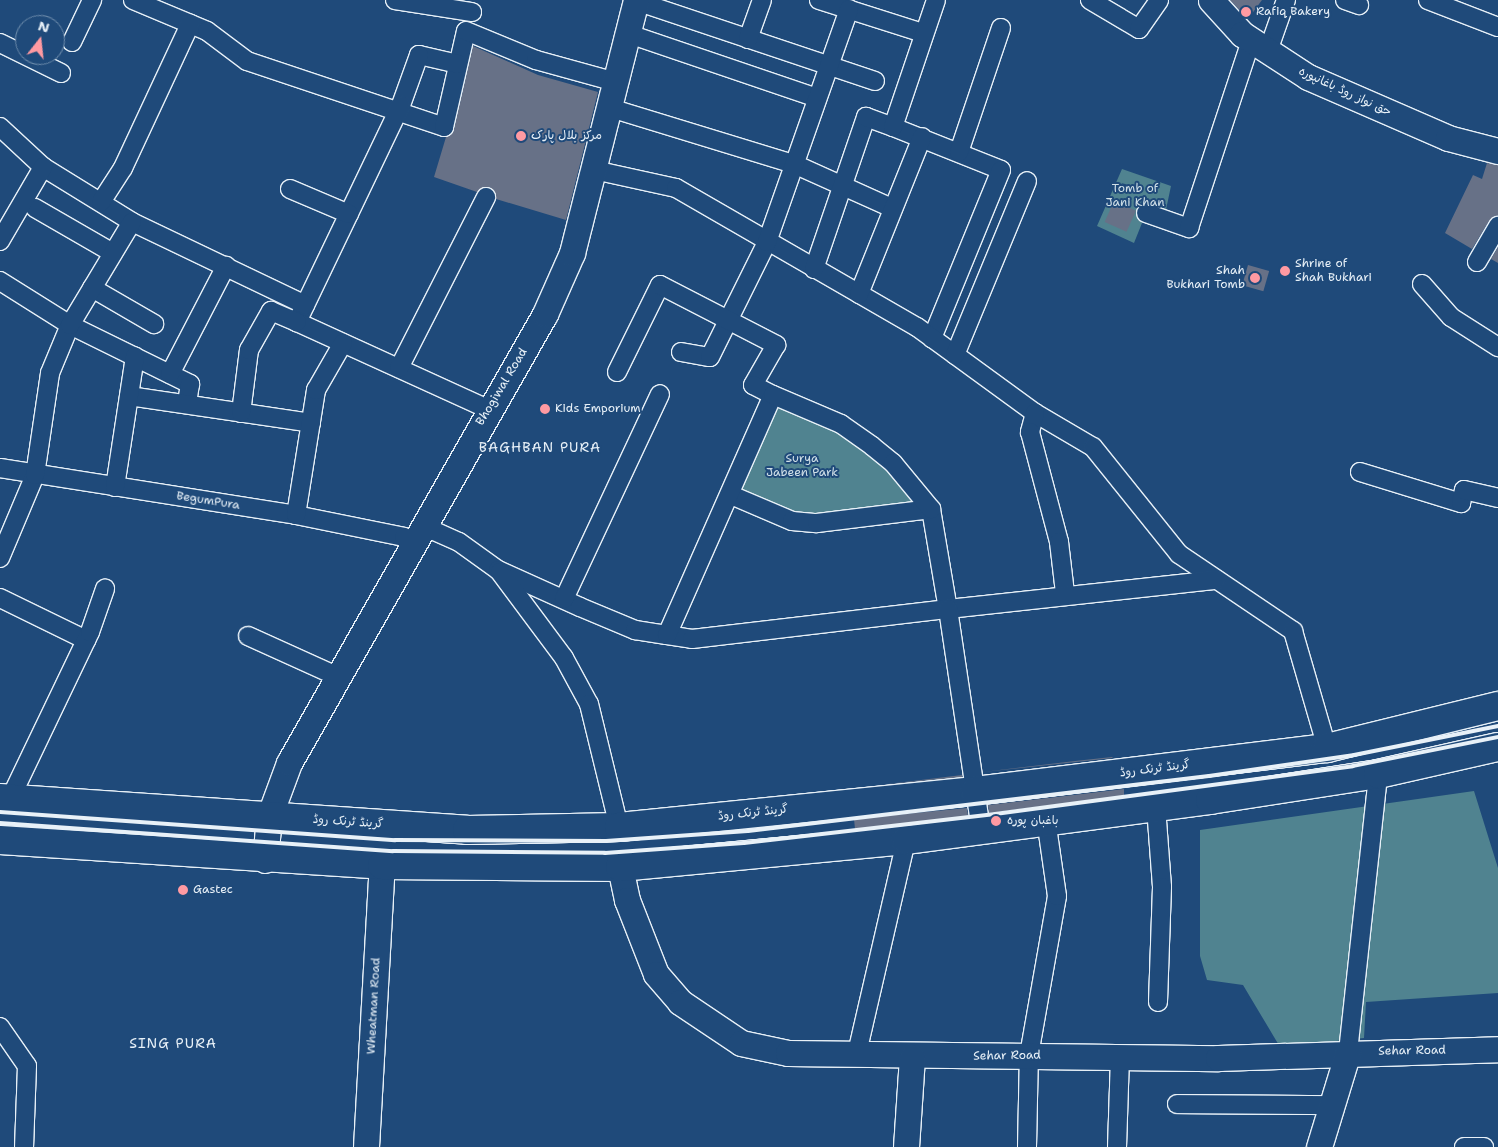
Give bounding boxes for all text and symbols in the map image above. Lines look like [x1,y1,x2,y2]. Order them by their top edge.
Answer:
place label: Rafiq Bakery [1256,5,1330,19]
marker: Rafiq Bakery [1240,6,1252,18]
north arrow [15,15,65,65]
text: N [36,16,52,37]
street label: حق نواز روڈ باغانپورہ [1296,64,1394,120]
place label: مرکز بلال پارک [531,129,602,143]
marker: مرکز بلال پارک [515,130,527,142]
park label: Tomb of Jani Khan [1106,182,1164,210]
place label: Shrine of Shah Bukhari [1295,257,1372,285]
place label: Shah Bukhari Tomb [1166,264,1245,292]
marker: Shrine of Shah Bukhari [1279,265,1291,277]
marker: Shah Bukhari Tomb [1249,272,1261,284]
street label: Bhogiwal Road [473,346,531,428]
place label: Kids Emporium [555,402,641,416]
marker: Kids Emporium [539,403,551,415]
district label: BAGHBAN PURA [477,439,603,455]
park label: Surya Jabeen Park [766,452,838,480]
street label: BegumPura [175,489,241,513]
street label: گرینڈ ٹرنک روڈ [1119,758,1191,780]
street label: گرینڈ ٹرنک روڈ [717,802,789,824]
street label: گرینڈ ٹرنک روڈ [312,812,384,832]
marker: باغبان پورہ [989,814,1003,828]
place label: باغبان پورہ [1007,814,1059,828]
place label: Gastec [193,883,233,897]
marker: Gastec [177,884,189,896]
street label: Wheatman Road [364,957,384,1055]
district label: SING PURA [128,1035,218,1051]
street label: Sehar Road [1378,1043,1446,1059]
street label: Sehar Road [973,1048,1041,1064]

